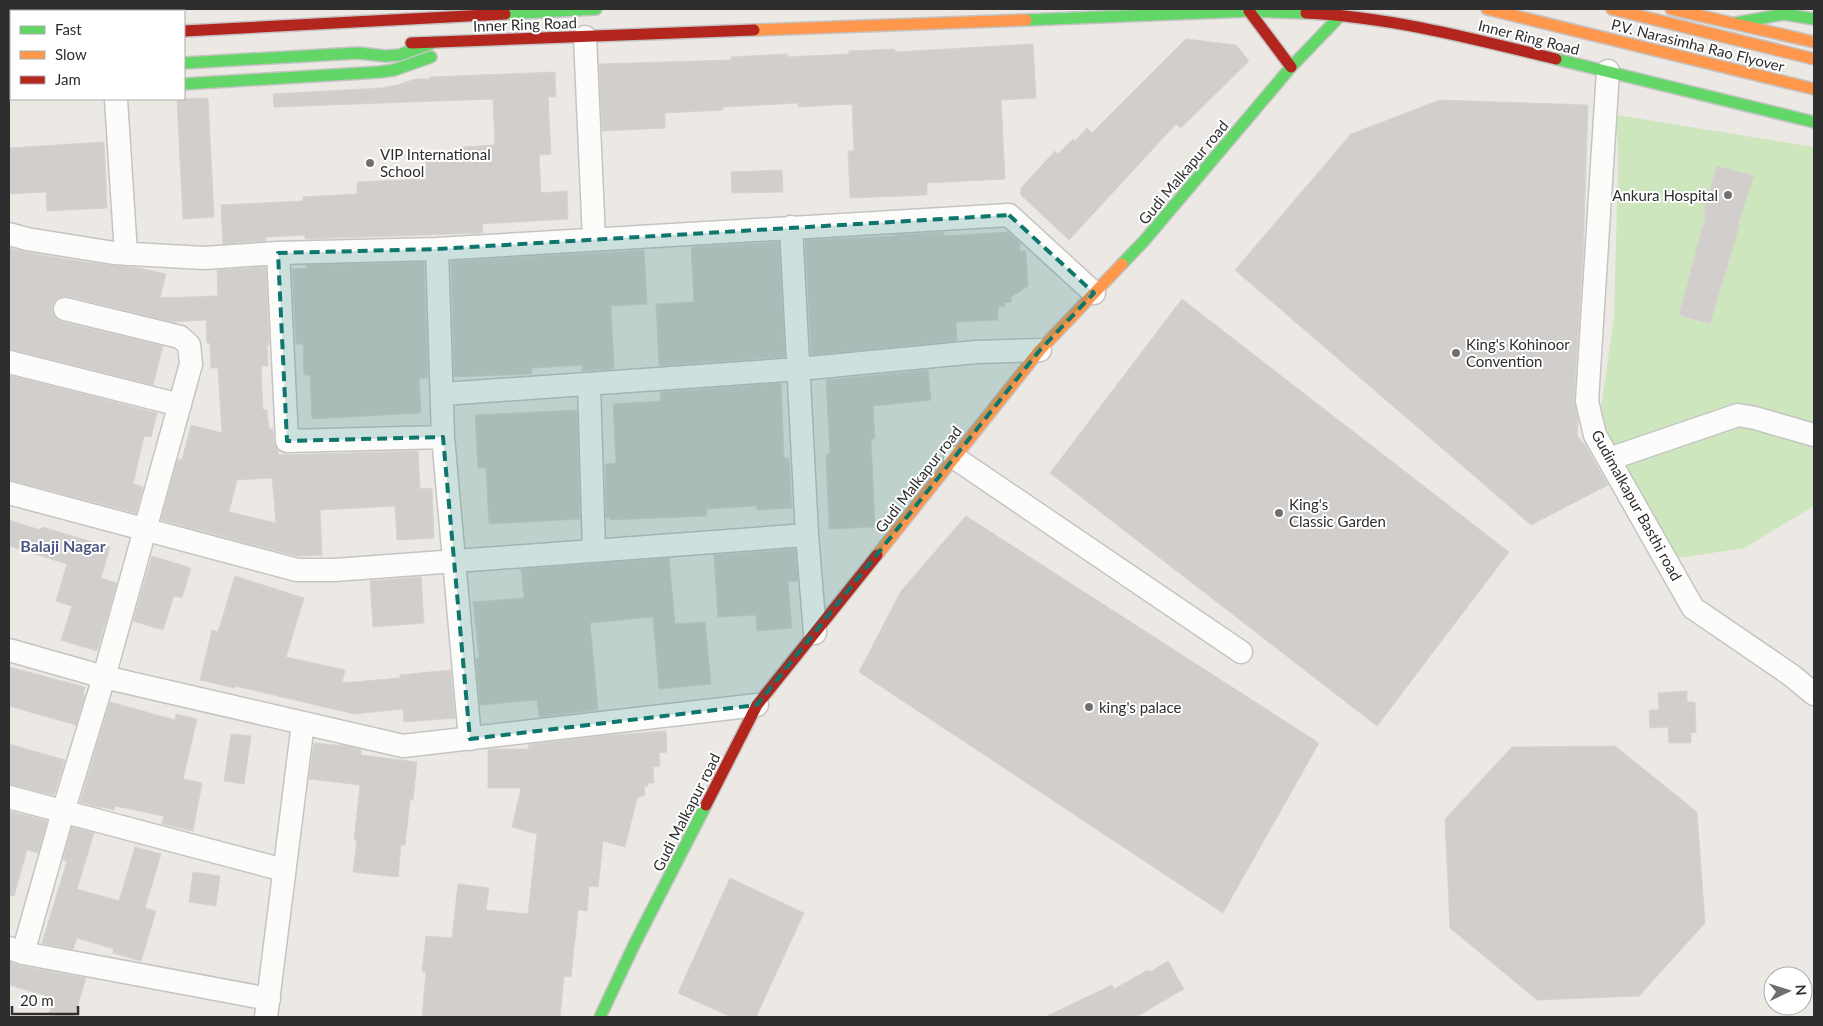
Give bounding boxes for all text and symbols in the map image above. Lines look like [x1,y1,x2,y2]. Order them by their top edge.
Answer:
legend [10,10,185,100]
street label: Inner Ring Road [473,13,577,35]
street label: P.V. Narasimha Rao Flyover [1610,15,1787,75]
street label: Inner Ring Road [1476,16,1582,58]
text: Fast [55,20,82,38]
text: Slow [55,45,87,63]
text: Jam [55,70,81,88]
street label: Gudi Malkapur road [1134,116,1232,228]
place label: VIP International School [380,145,491,180]
marker: VIP International School [364,157,376,169]
place label: Ankura Hospital [1612,186,1718,204]
marker: Ankura Hospital [1722,189,1734,201]
place label: King's Kohinoor Convention [1466,335,1570,370]
marker: King's Kohinoor Convention [1450,347,1462,359]
street label: Gudi Malkapur road [871,422,965,536]
street label: Gudimalkapur Basthi road [1588,426,1686,584]
place label: King's Classic Garden [1289,495,1386,530]
marker: King's Classic Garden [1273,507,1285,519]
district label: Balaji Nagar [20,536,106,555]
place label: king's palace [1099,698,1182,716]
marker: king's palace [1083,701,1095,713]
street label: Gudi Malkapur road [648,750,724,874]
north arrow [1763,966,1813,1016]
scale bar [12,984,79,1016]
text: N [1793,984,1810,996]
text: 20 m [20,991,54,1009]

